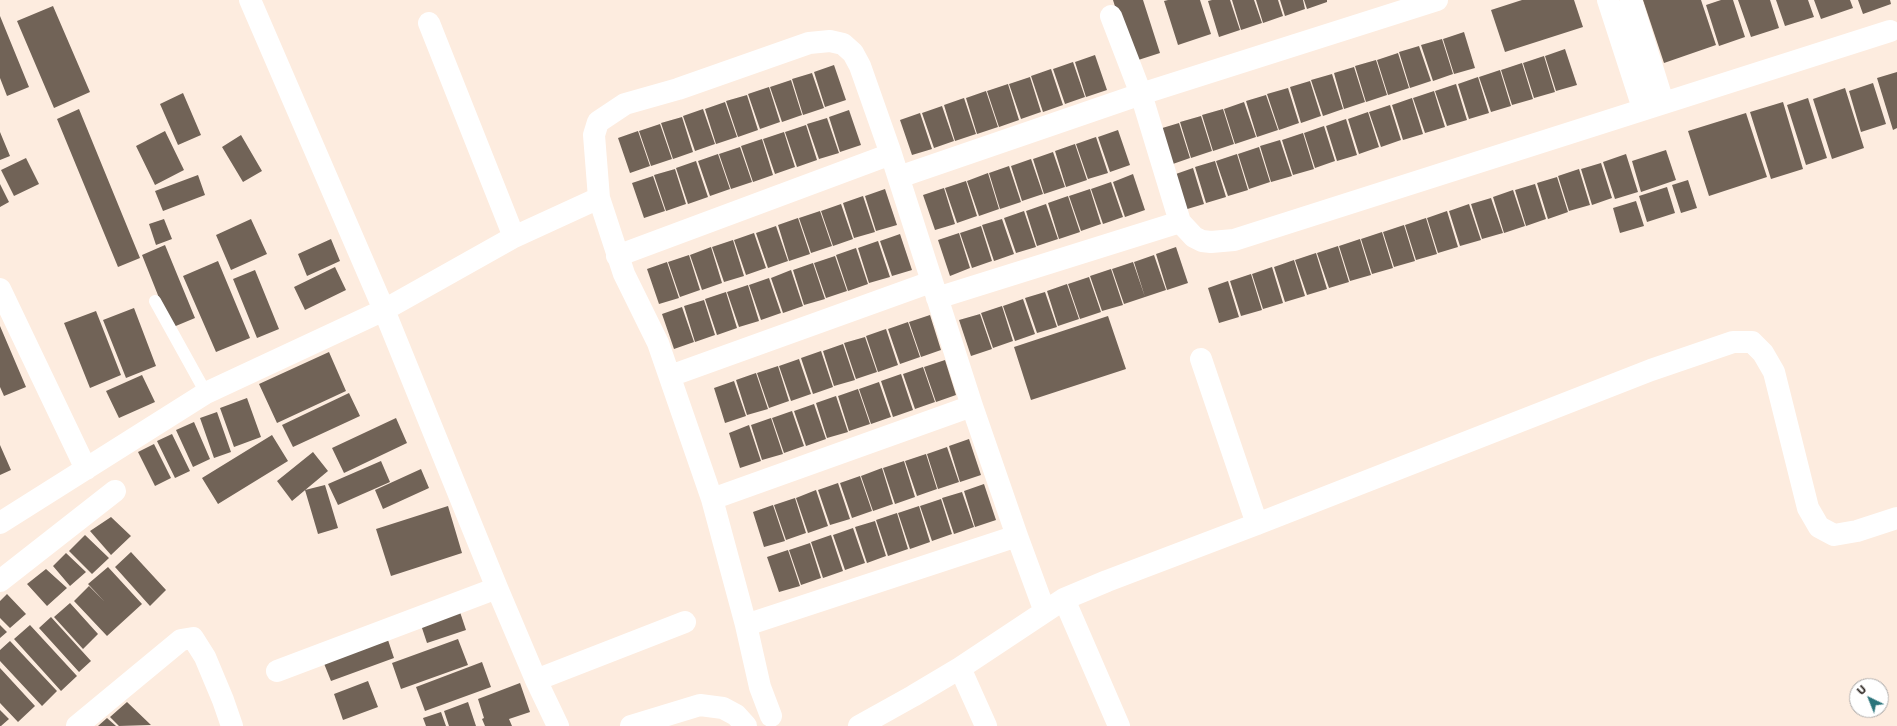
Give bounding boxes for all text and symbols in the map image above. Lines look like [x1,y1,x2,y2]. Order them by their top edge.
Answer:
north arrow [1849,678,1889,718]
text: U [1854,682,1869,697]

